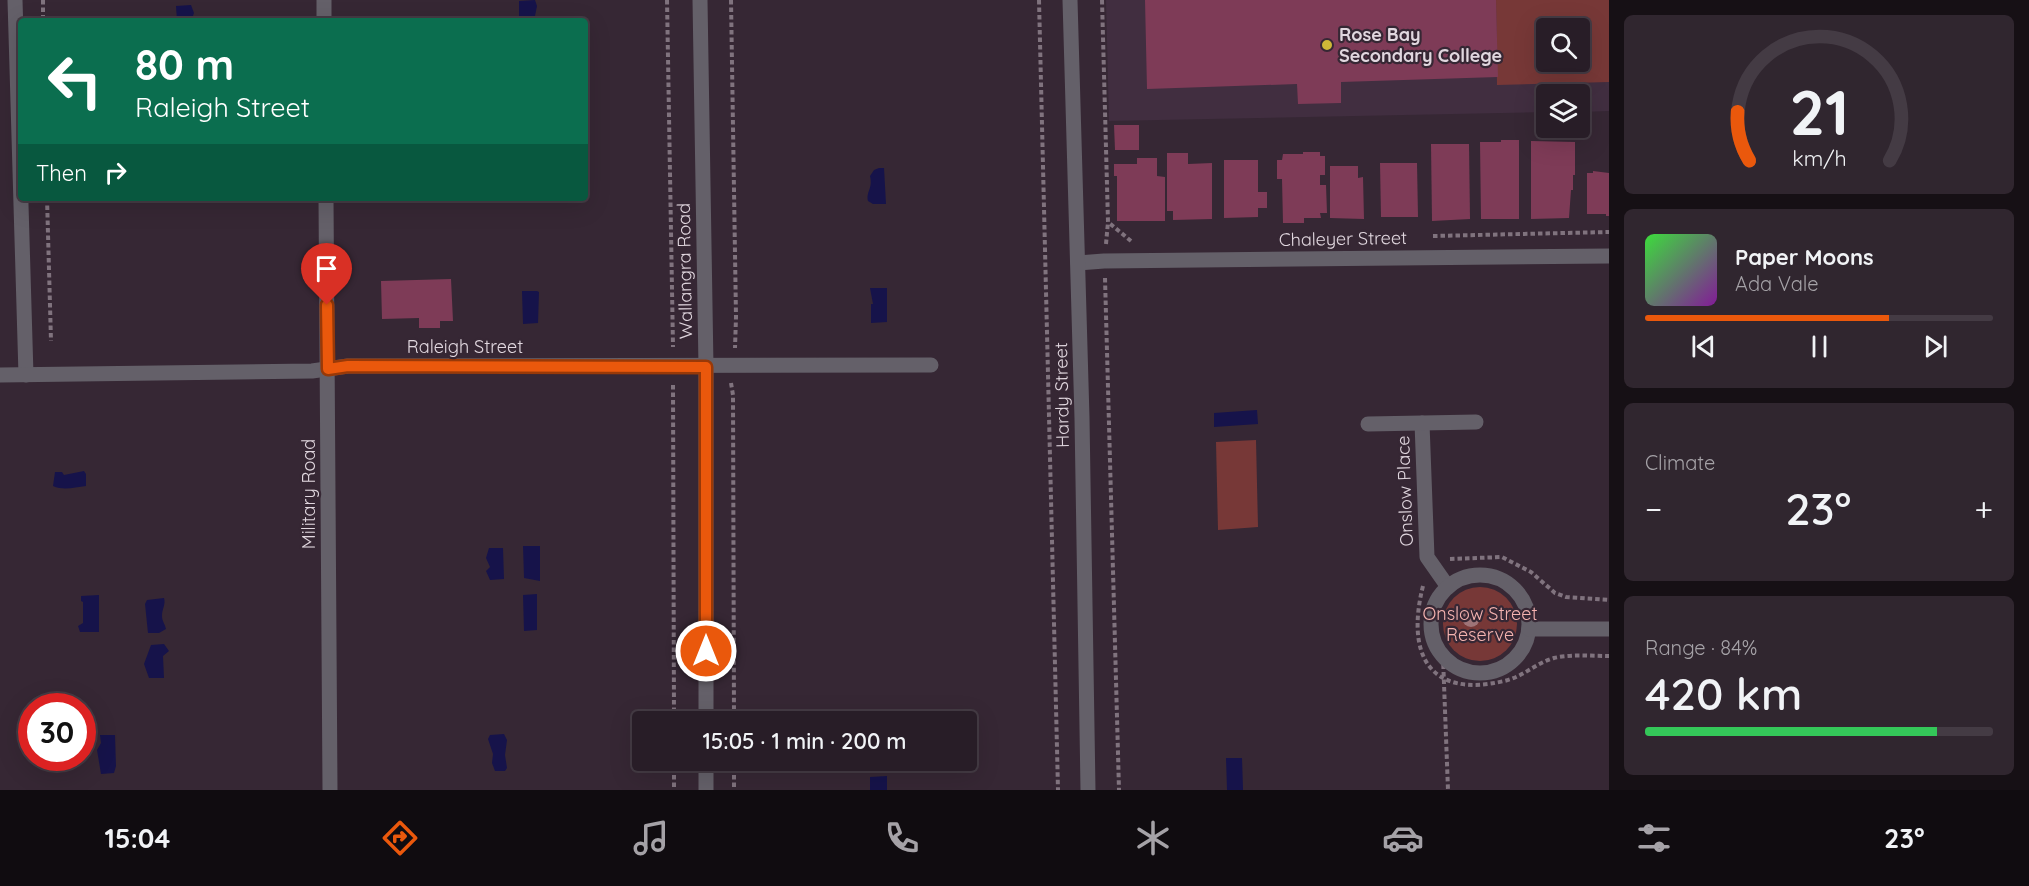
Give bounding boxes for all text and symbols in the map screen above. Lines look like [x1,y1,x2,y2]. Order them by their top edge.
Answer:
map controls [1536,18,1590,138]
button: search [1536,18,1590,72]
place label: Rose Bay Secondary College [1339,23,1502,67]
text: 80 m [135,38,234,91]
marker: Rose Bay Secondary College [1320,38,1334,52]
icon: left [36,42,114,120]
text: 21 [1789,74,1849,152]
button: layers [1536,84,1590,138]
text: Raleigh Street [135,90,310,124]
text: km/h [1792,146,1846,172]
icon: right [99,156,132,189]
text: Then [36,159,87,187]
street label: Wallangra Road [672,203,697,339]
street label: Chaleyer Street [1279,226,1407,251]
pin [301,243,352,305]
text: Paper Moons [1735,243,1874,271]
icon: arrive [310,252,343,285]
text: Ada Vale [1735,271,1819,296]
icon: previous [1687,330,1720,363]
icon: pause [1803,330,1836,363]
icon: next [1919,330,1952,363]
street label: Raleigh Street [407,335,523,358]
street label: Hardy Street [1049,342,1074,448]
street label: Onslow Place [1391,435,1418,547]
street label: Military Road [297,439,320,549]
text: Climate [1645,450,1715,475]
text: 23° [1785,480,1851,536]
text: − [1645,488,1662,529]
text: + [1974,488,1993,529]
park label: Onslow Street Reserve [1422,602,1538,646]
position arrow [674,619,738,683]
text: Range · 84% [1645,635,1757,660]
text: 420 km [1645,665,1802,721]
speed limit sign: 30 [18,693,96,771]
text: 15:05 · 1 min · 200 m [702,727,907,755]
icon: directions [379,817,421,859]
icon: music [630,817,672,859]
icon: phone [881,817,923,859]
icon: climate [1132,817,1174,859]
icon: car [1382,817,1424,859]
icon: filters [1633,817,1675,859]
text: 15:04 [104,821,170,855]
text: 23° [1884,821,1925,855]

